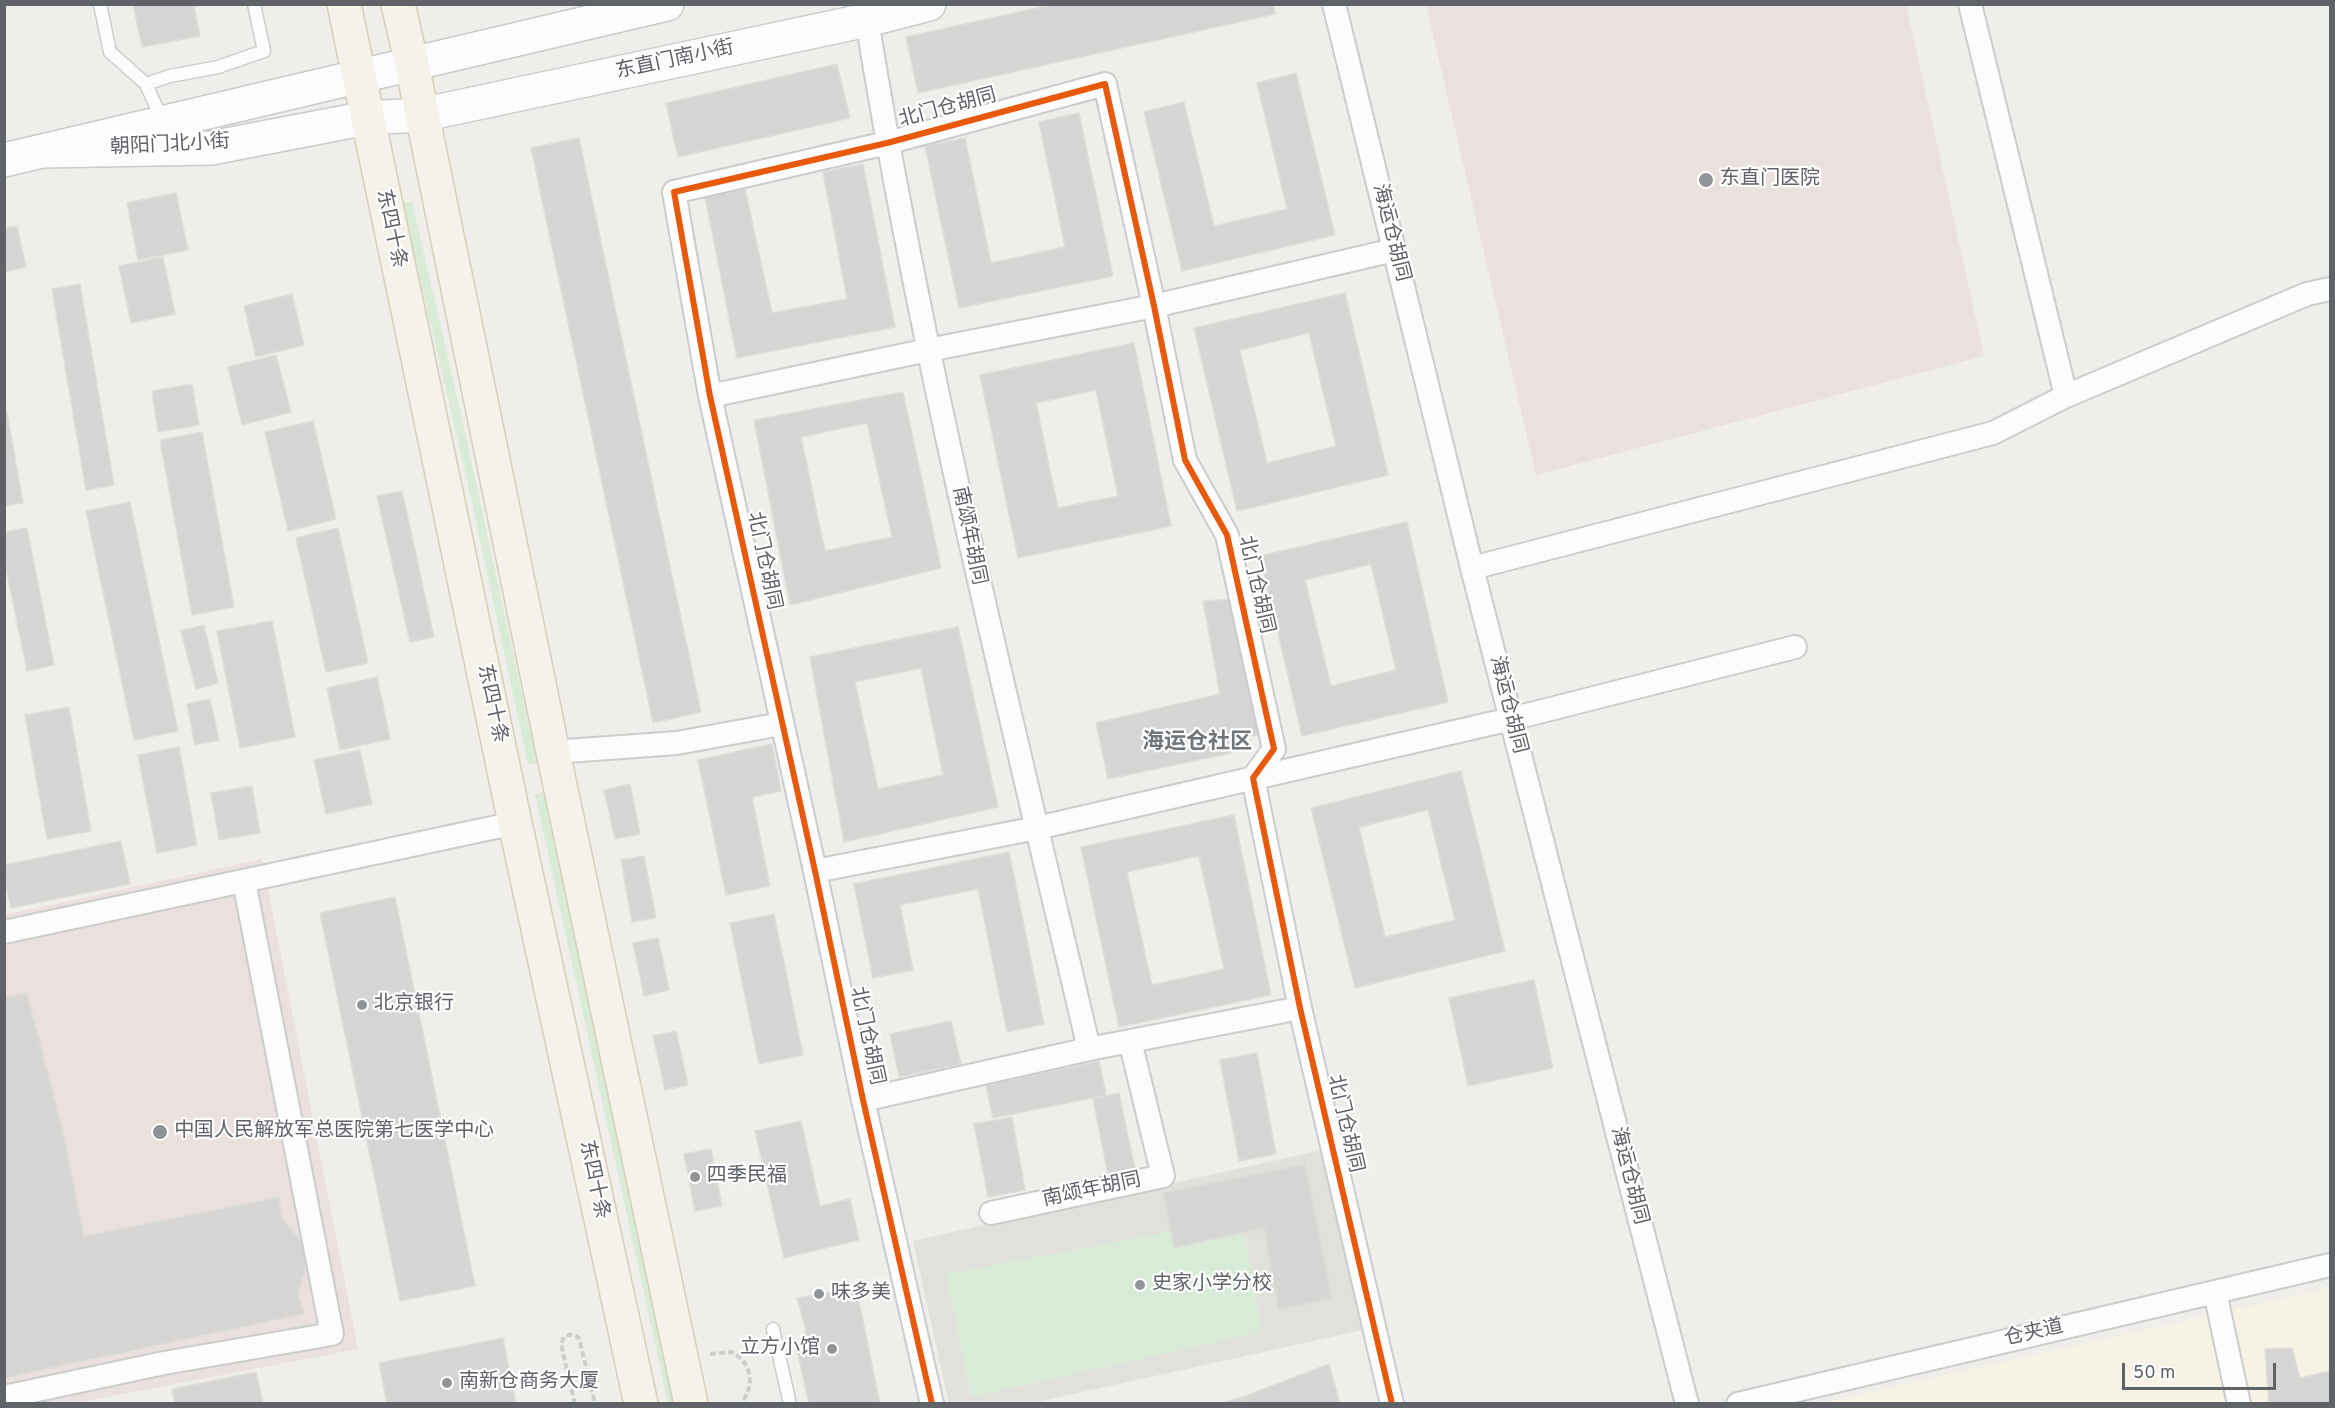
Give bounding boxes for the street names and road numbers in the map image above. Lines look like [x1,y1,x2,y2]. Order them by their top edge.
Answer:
street label: 东直门南小街 [614,37,736,85]
street label: 北门仓胡同 [897,84,999,134]
street label: 朝阳门北小街 [109,131,231,161]
street label: 海运仓胡同 [1366,182,1414,284]
street label: 东四十条 [370,187,410,271]
street label: 南颂年胡同 [946,485,990,587]
street label: 北门仓胡同 [741,510,785,612]
street label: 北门仓胡同 [1232,534,1278,636]
street label: 海运仓胡同 [1483,654,1531,756]
street label: 东四十条 [471,662,511,746]
street label: 北门仓胡同 [844,985,888,1087]
street label: 北门仓胡同 [1321,1073,1367,1175]
street label: 海运仓胡同 [1604,1125,1652,1227]
street label: 东四十条 [573,1138,613,1222]
street label: 南颂年胡同 [1041,1169,1143,1213]
street label: 仓夹道 [2002,1316,2066,1352]

